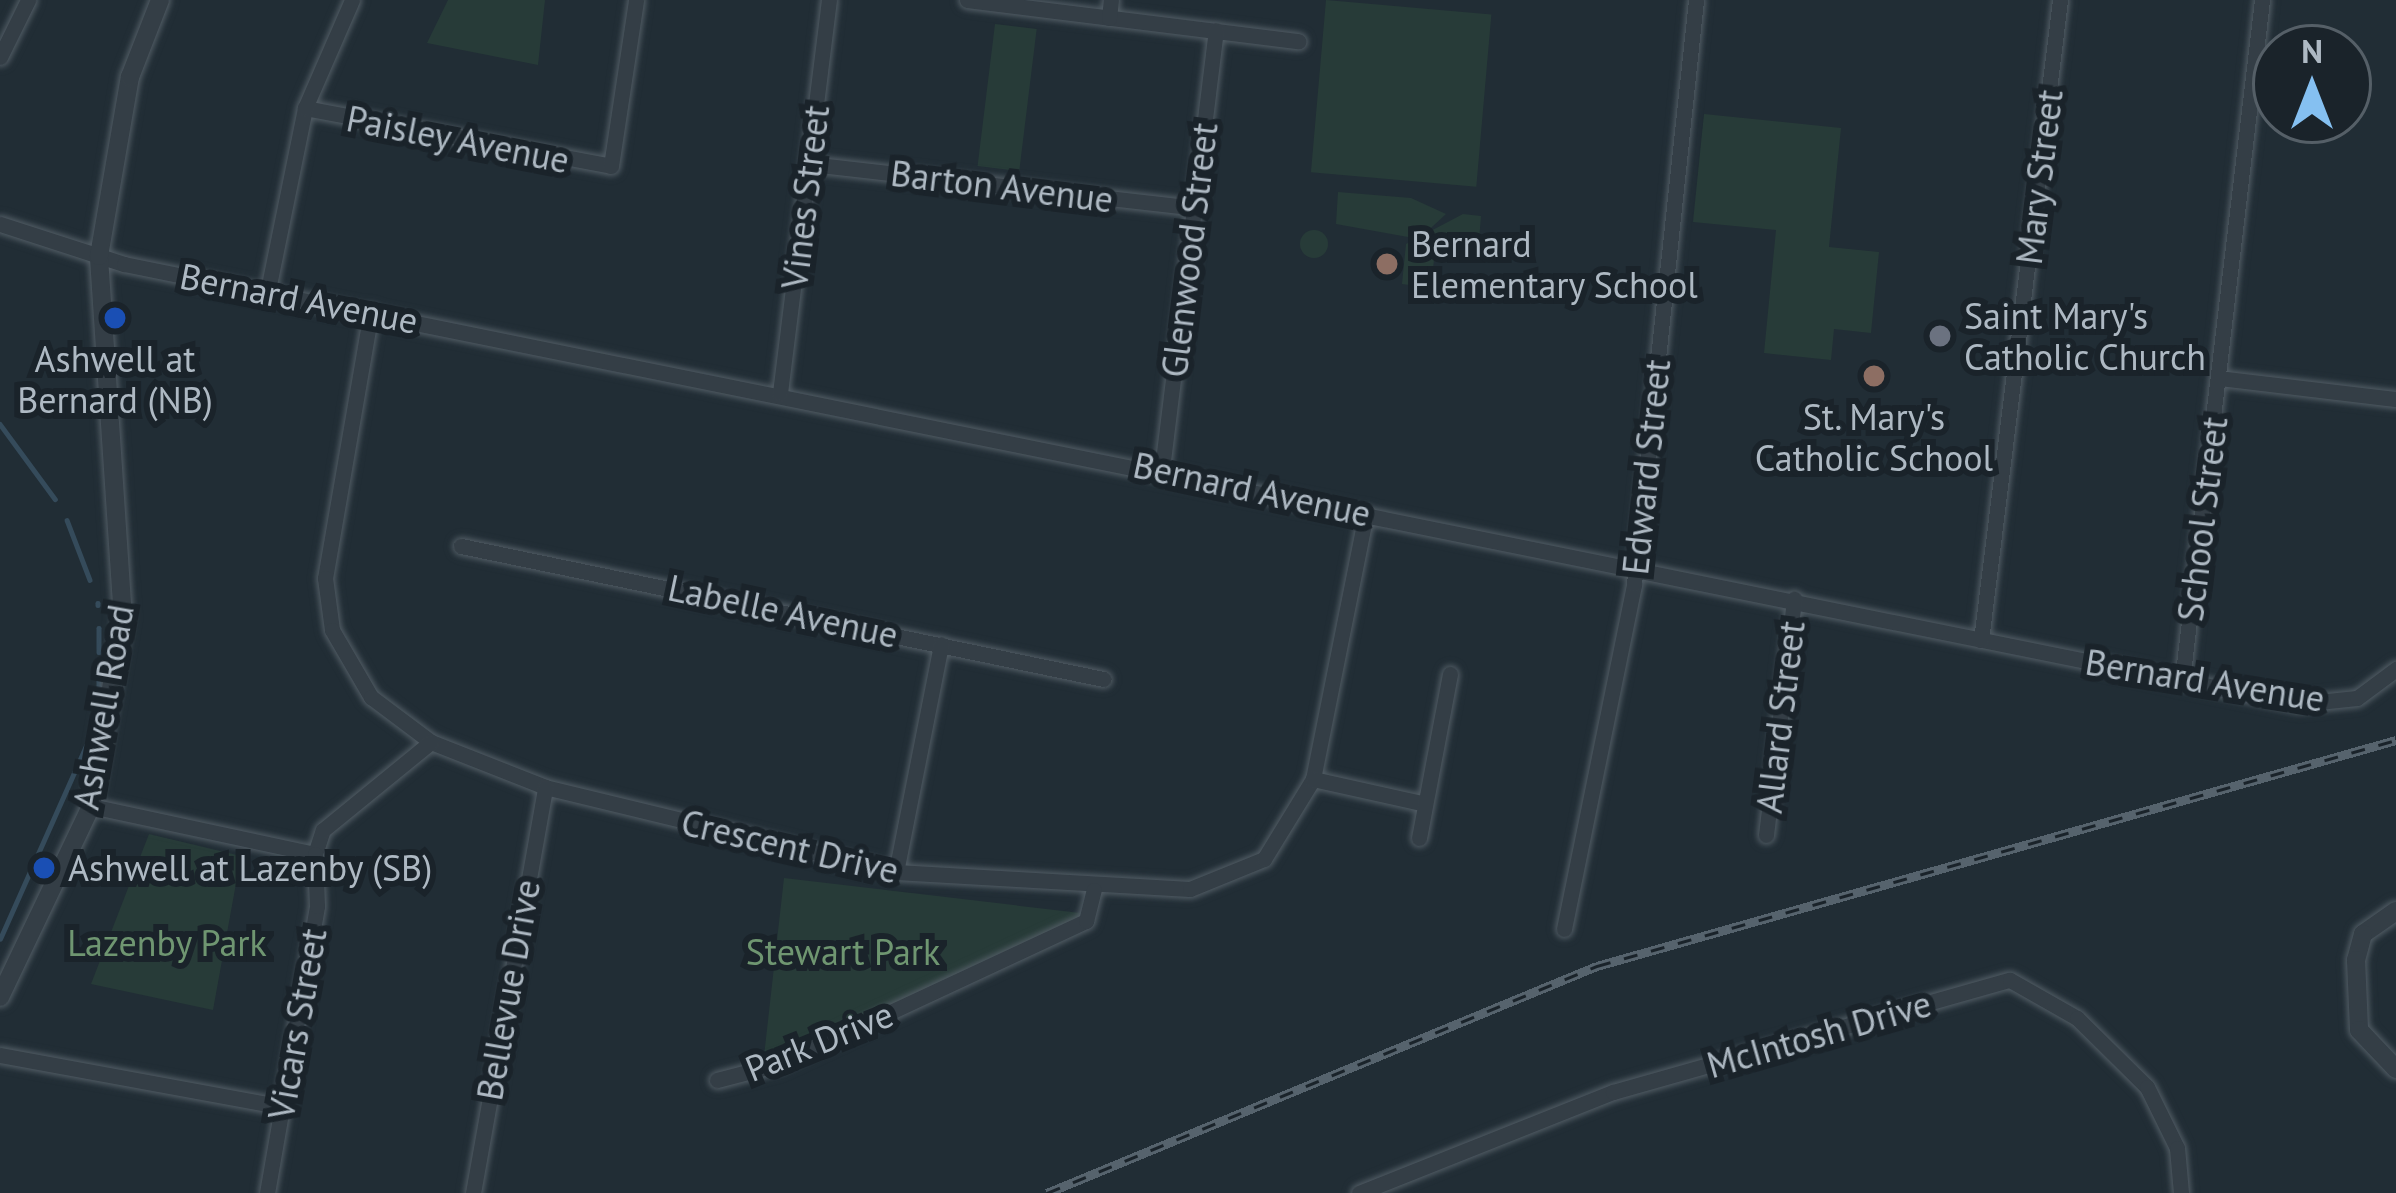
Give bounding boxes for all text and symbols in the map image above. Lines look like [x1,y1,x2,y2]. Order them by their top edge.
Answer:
north arrow [2252,24,2372,144]
text: N [2301,29,2323,72]
street label: Mary Street [2007,87,2071,267]
street label: Paisley Avenue [342,96,574,182]
street label: Vines Street [772,103,838,291]
street label: Glenwood Street [1152,120,1226,380]
street label: Barton Avenue [888,151,1116,221]
place label: Bernard Elementary School [1411,221,1699,306]
marker: Bernard Elementary School [1374,251,1400,277]
street label: Bernard Avenue [176,254,422,342]
place label: Saint Mary's Catholic Church [1964,293,2207,378]
marker: Ashwell at Bernard (NB) [102,305,128,331]
marker: Saint Mary's Catholic Church [1927,323,1953,349]
place label: Ashwell at Bernard (NB) [17,336,213,421]
street label: Edward Street [1613,357,1679,577]
marker: St. Mary's Catholic School [1861,363,1887,389]
place label: St. Mary's Catholic School [1754,394,1994,479]
street label: School Street [2168,414,2236,624]
street label: Bernard Avenue [1129,443,1375,535]
street label: Labelle Avenue [664,565,902,657]
street label: Ashwell Road [64,601,142,813]
street label: Allard Street [1747,619,1813,815]
street label: Bernard Avenue [2082,640,2328,720]
street label: Crescent Drive [677,800,903,892]
place label: Ashwell at Lazenby (SB) [68,846,434,890]
marker: Ashwell at Lazenby (SB) [31,855,57,881]
street label: Bellevue Drive [467,876,549,1104]
park label: Lazenby Park [67,921,267,965]
street label: Vicars Street [259,925,335,1123]
park label: Stewart Park [746,930,940,974]
street label: McIntosh Drive [1702,981,1936,1087]
street label: Park Drive [738,992,900,1090]

